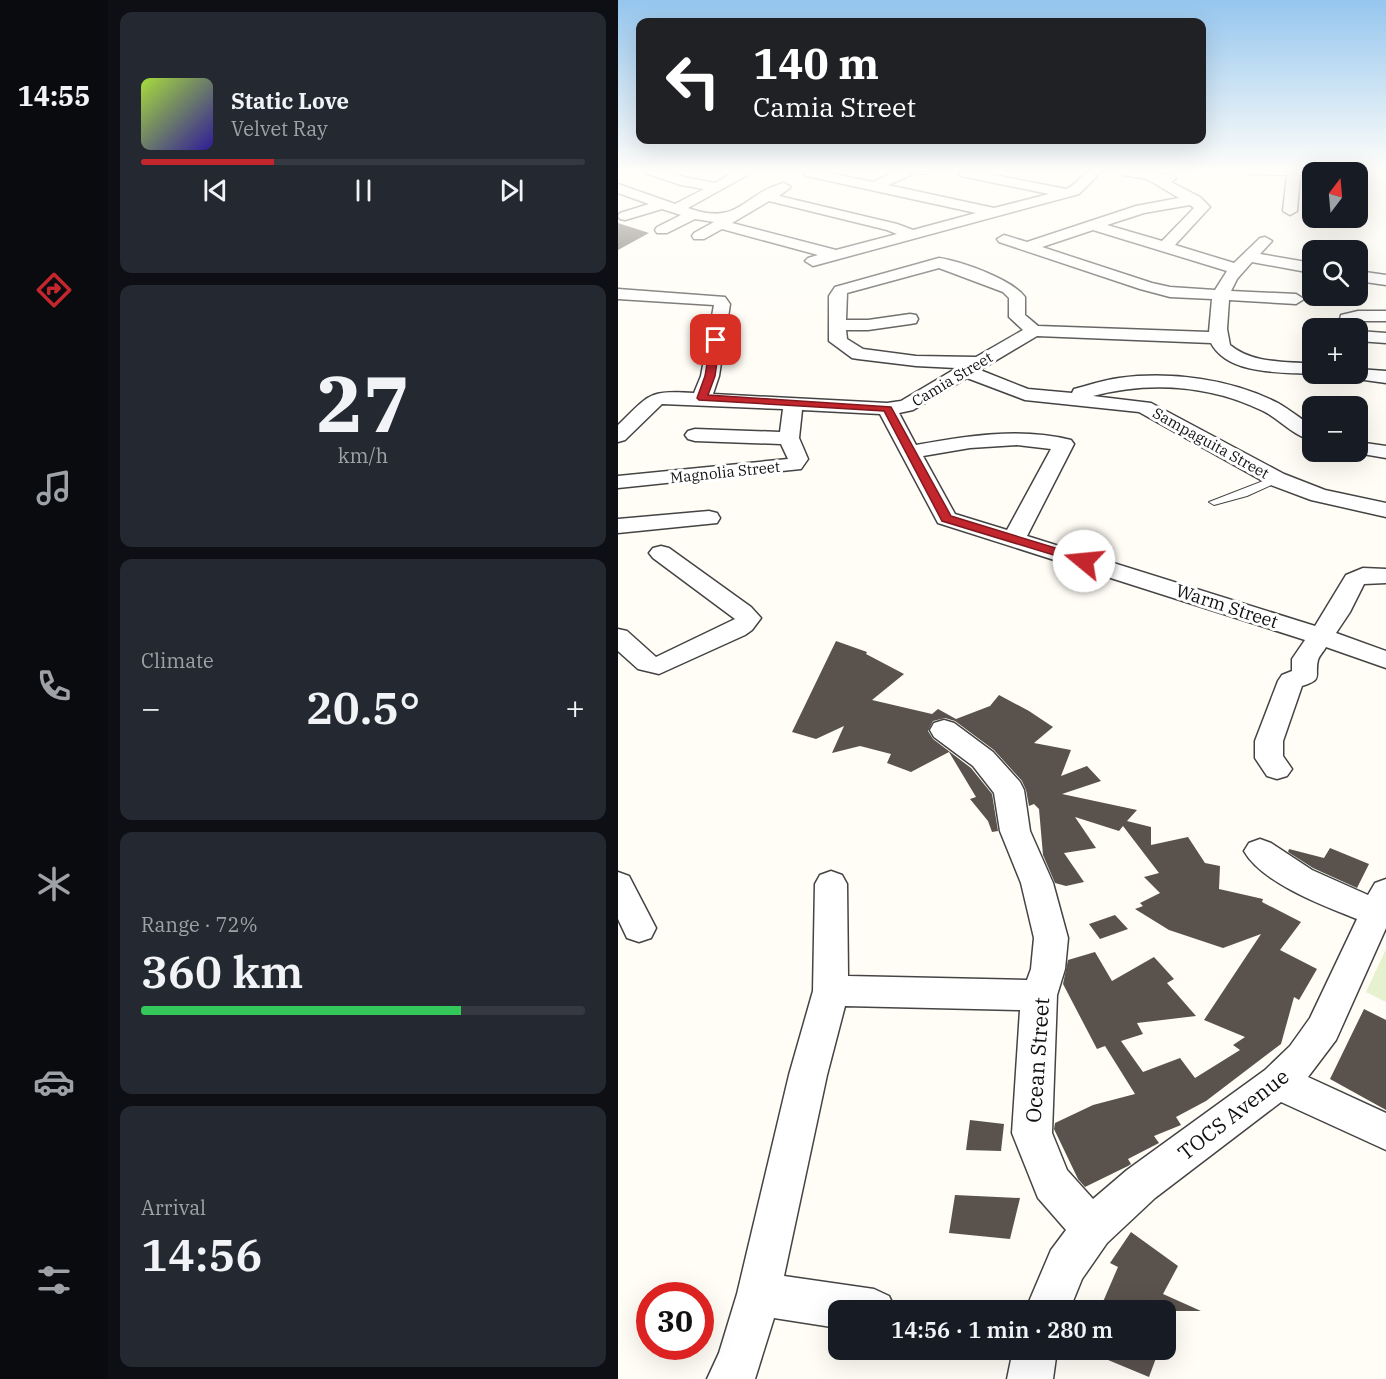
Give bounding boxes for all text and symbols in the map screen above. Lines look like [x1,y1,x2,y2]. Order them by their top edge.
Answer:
text: 140 m [753,36,879,91]
icon: left [654,42,732,120]
text: 14:55 [18,78,90,113]
text: Static Love [231,86,349,115]
text: Camia Street [753,89,916,124]
text: Velvet Ray [231,115,328,142]
north arrow [1302,162,1368,228]
map controls [1302,162,1368,462]
icon: previous [199,174,232,207]
icon: pause [347,174,380,207]
icon: next [495,174,528,207]
button: search [1302,240,1368,306]
icon: directions [33,269,75,311]
pin [690,314,741,365]
button: + [1302,318,1368,384]
icon: arrive [699,323,732,356]
street label: Camia Street [908,348,996,410]
text: 27 [316,352,410,453]
button: − [1302,396,1368,462]
street label: Sampaguita Street [1150,403,1272,483]
text: km/h [338,442,388,469]
street label: Magnolia Street [669,457,781,487]
icon: music [33,467,75,509]
position arrow [1052,529,1116,593]
street label: Warm Street [1173,579,1281,633]
text: Climate [141,647,214,674]
icon: phone [33,665,75,707]
text: 20.5° [306,678,420,736]
text: − [141,686,161,729]
text: + [565,686,585,729]
icon: climate [33,863,75,905]
text: Range · 72% [141,911,258,938]
text: 360 km [141,942,303,1000]
street label: Ocean Street [1019,996,1055,1124]
icon: car [33,1061,75,1103]
street label: TOCS Avenue [1172,1062,1294,1166]
text: Arrival [141,1194,206,1221]
text: 14:56 [141,1225,262,1283]
icon: filters [33,1259,75,1301]
speed limit sign: 30 [636,1282,714,1360]
text: 14:56 · 1 min · 280 m [891,1315,1113,1344]

